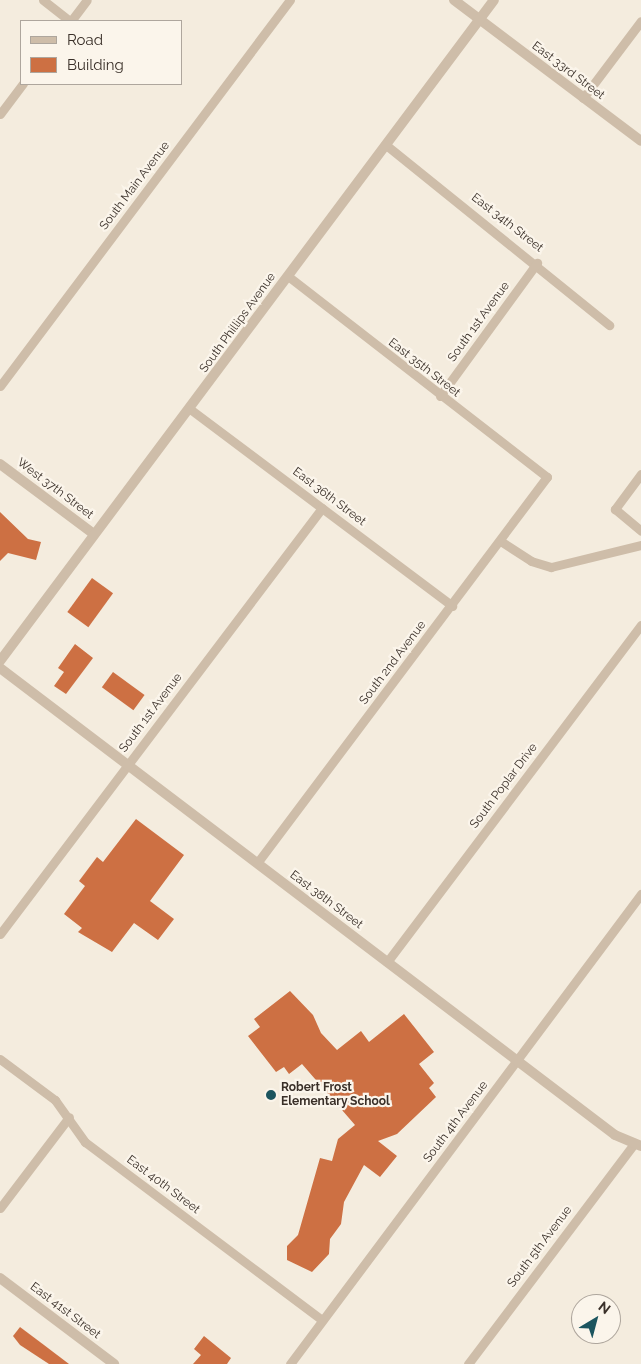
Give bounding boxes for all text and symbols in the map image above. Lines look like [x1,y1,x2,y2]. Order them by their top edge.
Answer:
legend [20,20,182,85]
text: Road [67,31,103,49]
street label: East 33rd Street [529,39,607,103]
text: Building [67,56,124,74]
street label: South Main Avenue [97,139,173,233]
street label: East 34th Street [468,191,546,255]
street label: South Phillips Avenue [197,270,279,376]
street label: South 1st Avenue [445,279,513,365]
street label: East 35th Street [385,336,463,400]
street label: West 37th Street [14,456,96,522]
street label: East 36th Street [290,465,368,529]
street label: South 2nd Avenue [357,618,429,708]
street label: South 1st Avenue [116,670,186,756]
street label: South Poplar Drive [467,740,541,832]
street label: East 38th Street [287,868,365,932]
street label: South 4th Avenue [421,1078,491,1166]
place label: Robert Frost Elementary School [281,1081,390,1109]
marker: Robert Frost Elementary School [265,1089,277,1101]
street label: East 40th Street [124,1153,202,1217]
street label: South 5th Avenue [505,1203,575,1291]
street label: East 41st Street [27,1280,103,1342]
north arrow [571,1294,621,1344]
text: N [595,1298,614,1317]

